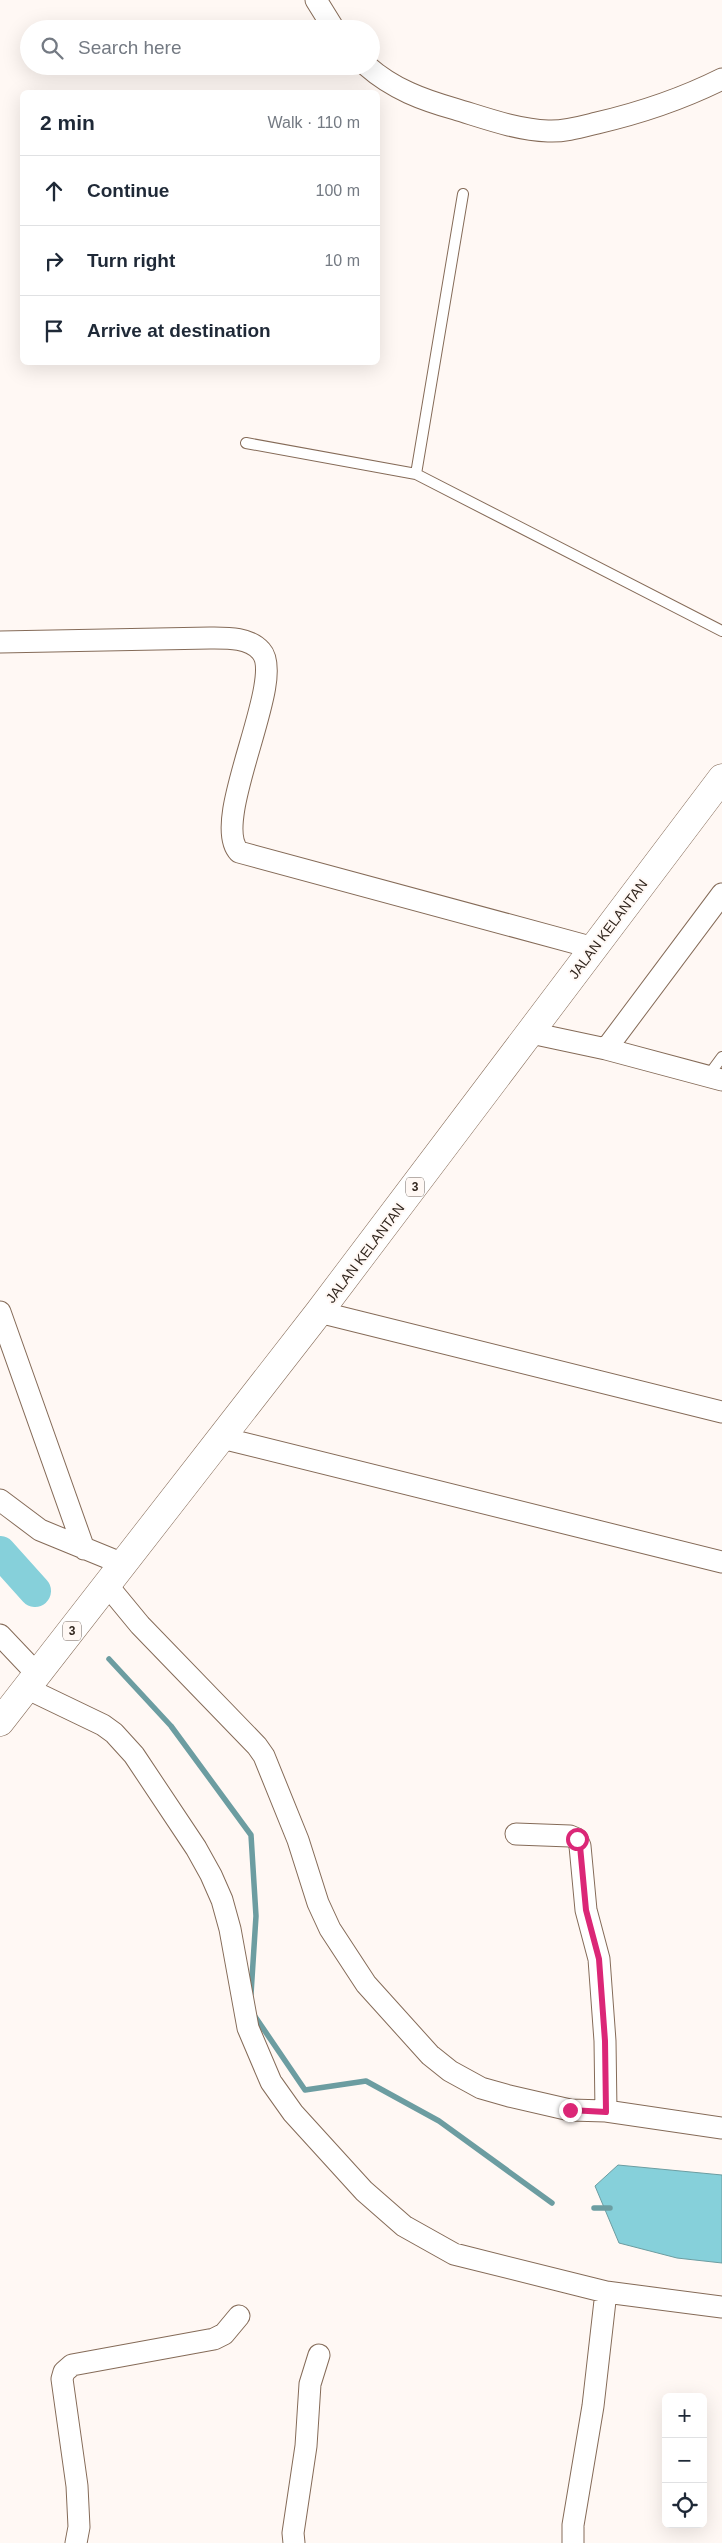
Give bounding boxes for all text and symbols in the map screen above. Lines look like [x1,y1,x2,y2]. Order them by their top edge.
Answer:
search box [20,20,380,75]
icon: search [38,34,66,62]
text: Search here [78,37,182,58]
text: 2 min [40,111,95,134]
text: Walk · 110 m [268,114,360,131]
icon: ahead [40,177,68,205]
text: Continue [87,180,169,201]
text: 100 m [316,182,360,199]
icon: right [40,247,68,275]
text: Turn right [87,250,175,271]
text: 10 m [324,252,360,269]
icon: arrive [40,317,68,345]
text: Arrive at destination [87,320,271,341]
street label: JALAN KELANTAN [565,876,651,982]
road number: 3 [406,1178,424,1196]
street label: JALAN KELANTAN [322,1200,408,1306]
road number: 3 [63,1622,81,1640]
route start [566,1828,589,1851]
route end [559,2099,582,2122]
map controls [662,2393,707,2528]
button: + [662,2393,707,2438]
button: − [662,2438,707,2483]
button: locate [662,2483,707,2528]

